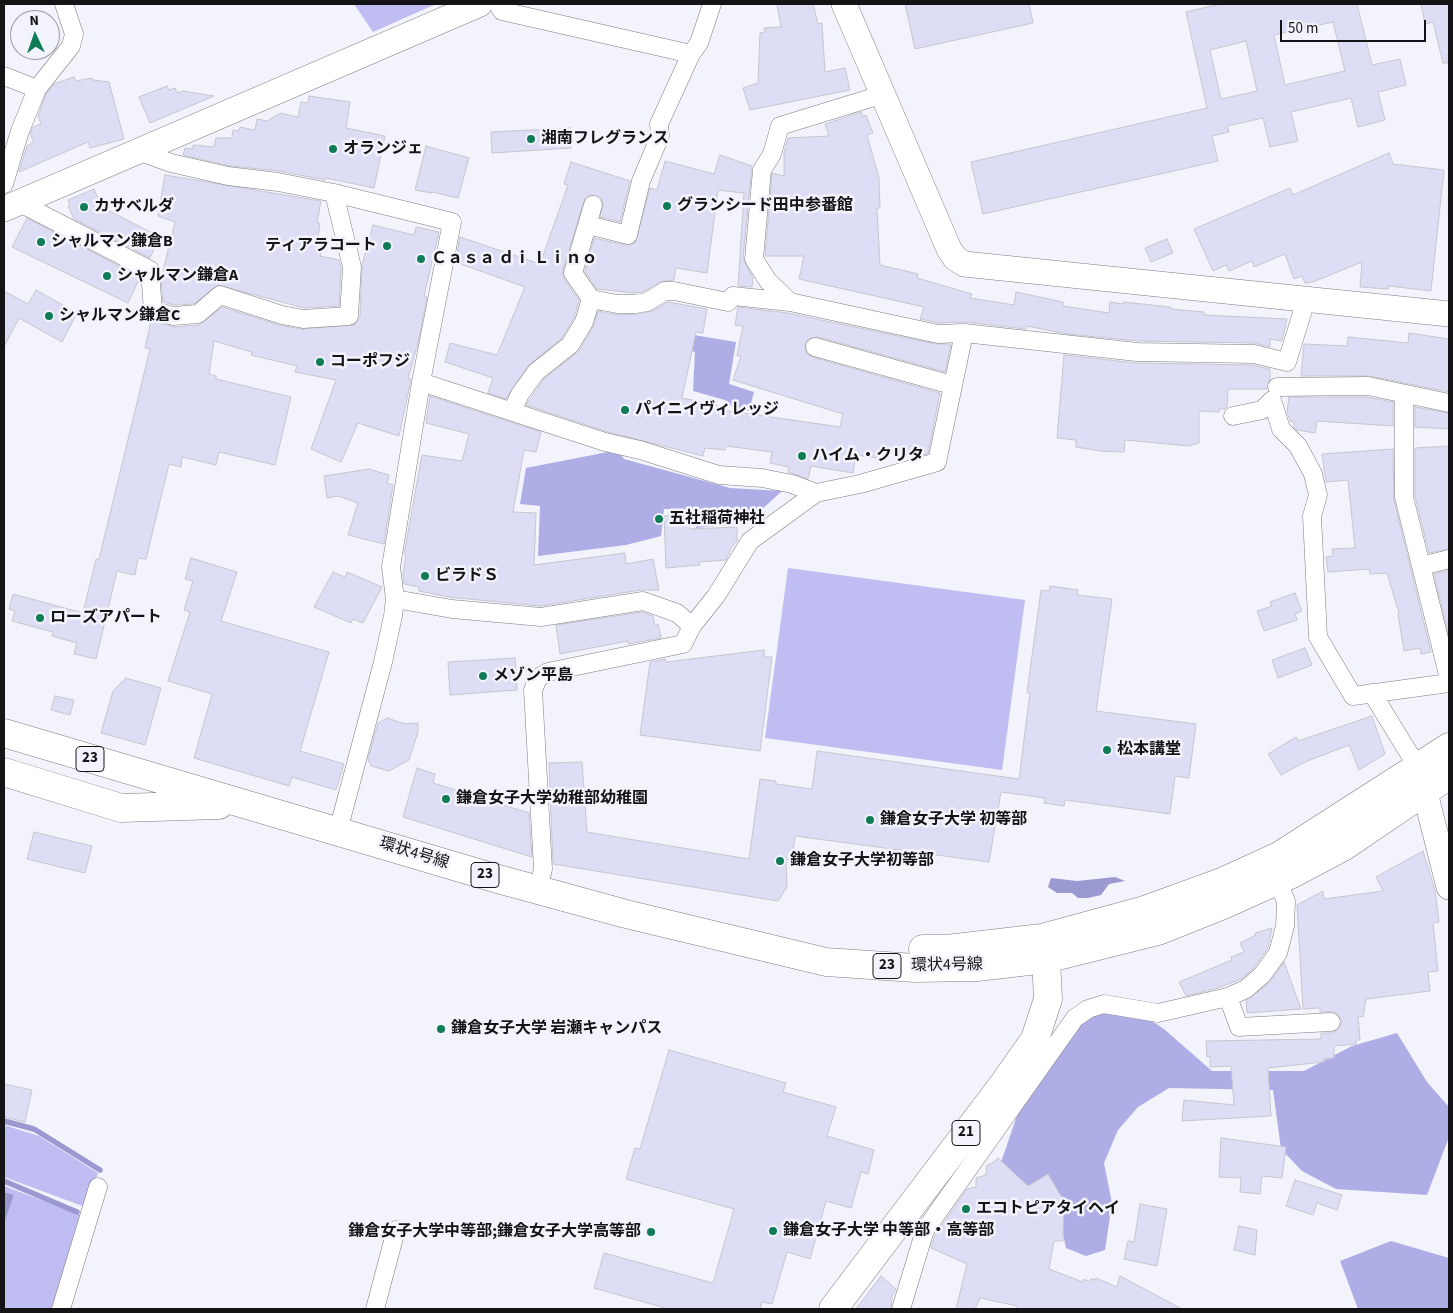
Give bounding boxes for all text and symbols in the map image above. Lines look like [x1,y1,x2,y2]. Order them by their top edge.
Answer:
north arrow [10,10,60,60]
scale bar [1283,10,1429,42]
text: N [29,11,39,31]
text: 50 m [1288,18,1318,39]
place label: 湘南フレグランス [541,129,669,149]
marker: 湘南フレグランス [525,133,537,145]
place label: オランジェ [343,139,423,159]
marker: オランジェ [327,143,339,155]
place label: グランシード田中参番館 [677,196,853,216]
place label: カサベルダ [94,197,174,217]
marker: グランシード田中参番館 [661,200,673,212]
marker: カサベルダ [78,201,90,213]
place label: シャルマン鎌倉B [51,232,173,252]
marker: シャルマン鎌倉B [35,236,47,248]
place label: ティアラコート [265,236,377,256]
marker: ティアラコート [381,240,393,252]
place label: Ｃａｓａ ｄｉ Ｌｉｎｏ [431,249,597,269]
marker: Ｃａｓａ ｄｉ Ｌｉｎｏ [415,253,427,265]
place label: シャルマン鎌倉A [117,266,238,286]
marker: シャルマン鎌倉A [101,270,113,282]
place label: シャルマン鎌倉C [59,306,180,326]
marker: シャルマン鎌倉C [43,310,55,322]
place label: コーポフジ [330,352,410,372]
marker: コーポフジ [314,356,326,368]
place label: パイニイヴィレッジ [635,400,779,420]
marker: パイニイヴィレッジ [619,404,631,416]
place label: ハイム・クリタ [812,446,924,466]
marker: ハイム・クリタ [796,450,808,462]
place label: 五社稲荷神社 [669,509,765,529]
marker: 五社稲荷神社 [653,513,665,525]
place label: ビラドＳ [435,566,499,586]
marker: ビラドＳ [419,570,431,582]
place label: ローズアパート [50,608,162,628]
marker: ローズアパート [34,612,46,624]
place label: メゾン平島 [493,666,573,686]
marker: メゾン平島 [477,670,489,682]
place label: 松本講堂 [1117,740,1181,760]
marker: 松本講堂 [1101,744,1113,756]
road number: 23 [76,746,104,772]
place label: 鎌倉女子大学幼稚部幼稚園 [456,789,648,809]
marker: 鎌倉女子大学幼稚部幼稚園 [440,793,452,805]
place label: 鎌倉女子大学 初等部 [880,810,1027,830]
marker: 鎌倉女子大学 初等部 [864,814,876,826]
street label: 環状4号線 [377,834,451,874]
place label: 鎌倉女子大学初等部 [790,851,934,871]
marker: 鎌倉女子大学初等部 [774,855,786,867]
road number: 23 [471,862,499,888]
road number: 23 [873,954,901,978]
street label: 環状4号線 [911,956,983,976]
place label: 鎌倉女子大学 岩瀬キャンパス [451,1019,662,1039]
marker: 鎌倉女子大学 岩瀬キャンパス [435,1023,447,1035]
road number: 21 [952,1120,980,1146]
place label: エコトピアタイヘイ [976,1199,1120,1219]
marker: エコトピアタイヘイ [960,1203,972,1215]
place label: 鎌倉女子大学 中等部・高等部 [783,1221,994,1241]
place label: 鎌倉女子大学中等部;鎌倉女子大学高等部 [348,1222,641,1242]
marker: 鎌倉女子大学 中等部・高等部 [767,1225,779,1237]
marker: 鎌倉女子大学中等部;鎌倉女子大学高等部 [645,1226,657,1238]

